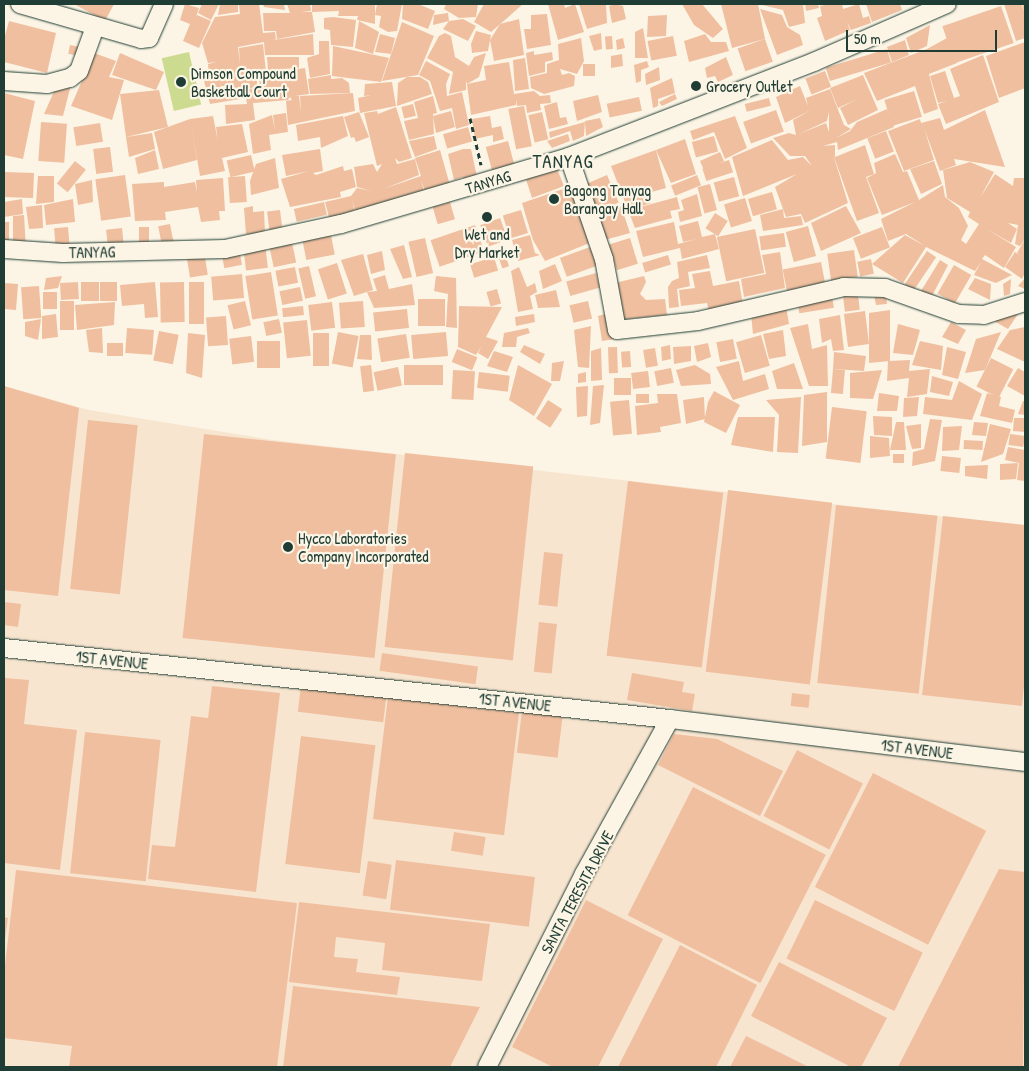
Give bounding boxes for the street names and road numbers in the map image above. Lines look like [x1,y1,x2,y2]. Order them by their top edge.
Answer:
street label: TANYAG [463,166,513,198]
street label: TANYAG [69,242,115,262]
street label: 1ST AVENUE [75,647,149,673]
street label: 1ST AVENUE [478,689,552,715]
street label: 1ST AVENUE [880,735,954,763]
street label: SANTA TERESITA DRIVE [537,827,617,957]

